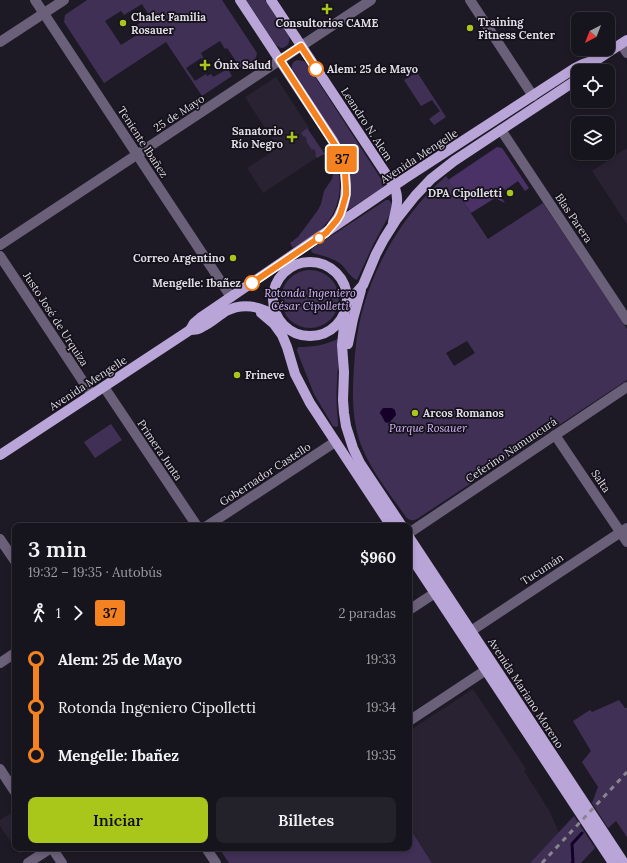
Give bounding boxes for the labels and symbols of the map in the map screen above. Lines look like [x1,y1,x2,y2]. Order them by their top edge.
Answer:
marker: Consultorios CAME [321,3,333,15]
place label: Chalet Familia Rosauer [131,10,206,37]
north arrow [571,12,615,56]
place label: Training Fitness Center [478,15,556,42]
place label: Consultorios CAME [276,16,379,30]
marker: Chalet Familia Rosauer [118,18,128,28]
marker: Training Fitness Center [465,23,475,33]
place label: Ónix Salud [214,58,272,72]
marker: Ónix Salud [199,59,211,71]
marker: Alem: 25 de Mayo [308,61,324,77]
place label: Alem: 25 de Mayo [327,62,418,76]
street label: Leandro N. Alem [338,85,396,163]
street label: 25 de Mayo [151,91,207,135]
street label: Teniente Ibañez [115,104,171,180]
place label: Sanatorio Río Negro [231,124,283,151]
street label: Avenida Mengelle [377,126,460,187]
marker: Sanatorio Río Negro [286,131,298,143]
line badge: 37 [324,146,360,172]
place label: DPA Cipolletti [428,186,502,200]
marker: DPA Cipolletti [505,188,515,198]
street label: Blas Parera [552,191,596,246]
unlabelled marker [313,232,325,244]
place label: Correo Argentino [133,251,225,265]
marker: Correo Argentino [228,253,238,263]
street label: Justo José de Urquiza [20,268,92,369]
marker: Mengelle: Ibañez [244,275,260,291]
place label: Mengelle: Ibañez [152,276,241,290]
park label: Rotonda Ingeniero César Cipolletti [264,286,356,313]
street label: Avenida Mengelle [46,353,129,414]
place label: Frineve [245,368,285,382]
marker: Frineve [232,370,242,380]
place label: Arcos Romanos [423,406,504,420]
marker: Arcos Romanos [410,408,420,418]
street label: Ceferino Namuncurá [463,414,560,486]
street label: Primera Junta [134,417,186,484]
park label: Parque Rosauer [389,421,468,435]
street label: Gobernador Castello [217,439,313,509]
street label: Salta [588,467,614,495]
street label: Tucumán [518,550,566,588]
street label: Avenida Mariano Moreno [485,634,567,751]

